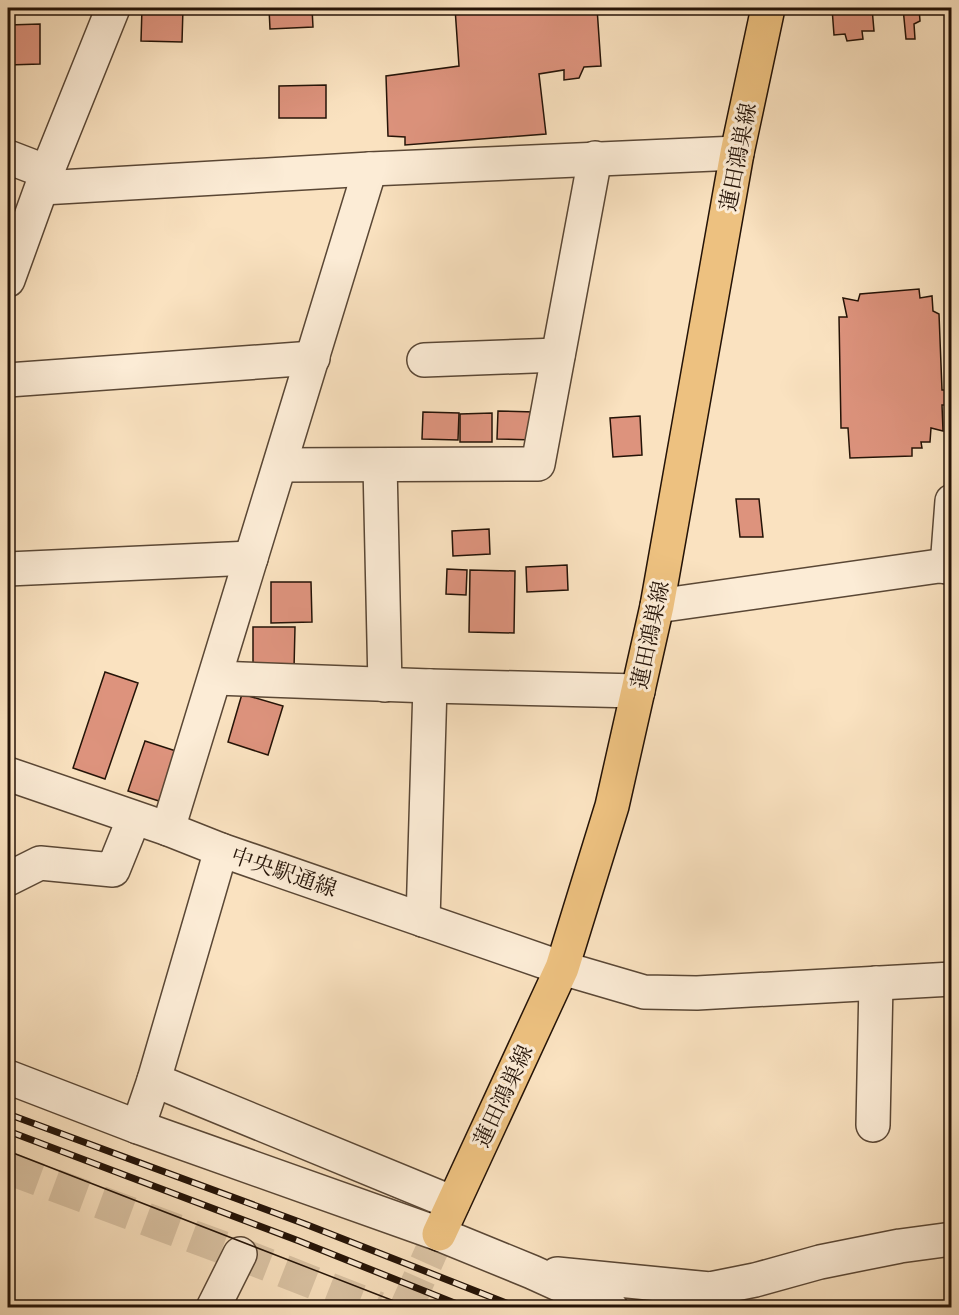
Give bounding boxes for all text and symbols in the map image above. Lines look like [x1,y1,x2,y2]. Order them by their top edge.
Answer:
street label: 蓮田鴻巣線 [713,100,763,214]
street label: 蓮田鴻巣線 [624,578,676,692]
street label: 中央駅通線 [227,840,341,904]
street label: 蓮田鴻巣線 [467,1040,539,1152]

